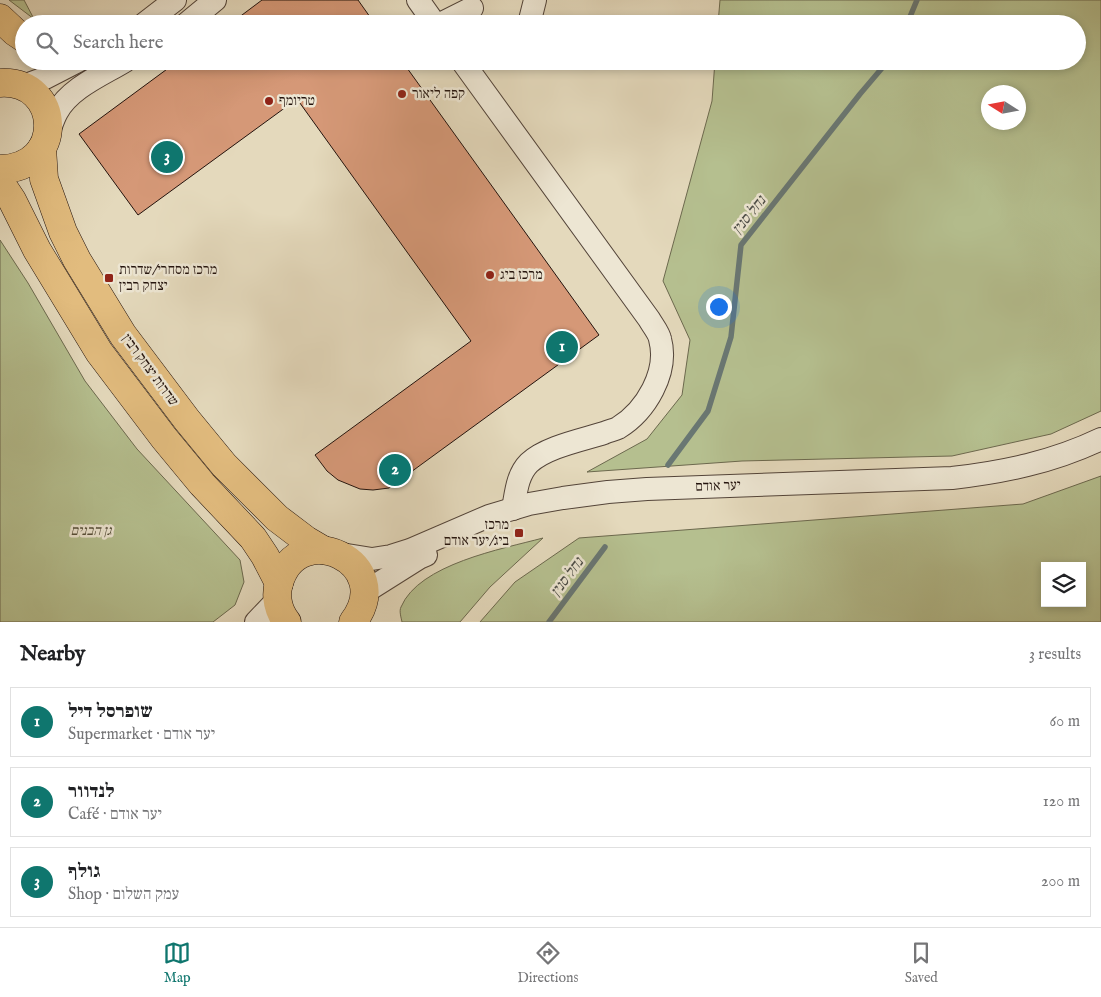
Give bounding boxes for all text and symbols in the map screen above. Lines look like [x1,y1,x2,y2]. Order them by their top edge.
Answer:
search box [15,15,1086,70]
icon: search [33,29,61,57]
text: Search here [73,31,164,55]
place label: קפה ליאור [412,85,465,103]
north arrow [981,85,1026,130]
marker: קפה ליאור [396,88,408,100]
place label: טריומף [279,92,315,110]
marker: טריומף [263,95,275,107]
pin: 3 [151,138,183,176]
water label: נחל סנין [728,191,771,238]
place label: מרכז מסחרי/שדרות יצחק רבין [119,261,217,295]
place label: מרכז ביג [500,266,543,284]
marker: מרכז ביג [484,269,496,281]
marker: מרכז מסחרי/שדרות יצחק רבין [103,272,115,284]
your location [706,294,732,320]
pin: 1 [546,328,578,366]
street label: שדרות יצחק רבין [118,330,182,410]
pin: 2 [379,451,411,489]
street label: יער אודם [695,476,741,496]
place label: מרכז ביג/יער אודם [444,516,509,550]
park label: גן הבנים [70,522,113,540]
marker: מרכז ביג/יער אודם [513,527,525,539]
water label: נחל סנין [546,553,588,600]
map controls [1041,562,1086,607]
button: layers [1041,562,1086,607]
text: Nearby [20,641,85,668]
text: 3 results [1029,645,1081,665]
text: שופרסל דיל [68,700,153,724]
text: 1 [34,712,40,732]
text: 60 m [1050,712,1080,732]
text: Supermarket · יער אודם [68,725,215,745]
text: לנדוור [68,780,115,804]
text: 2 [33,792,41,812]
text: 120 m [1043,792,1080,812]
text: Café · יער אודם [68,805,162,825]
text: גולף [68,860,100,884]
text: 3 [34,872,40,892]
text: 200 m [1041,872,1080,892]
text: Shop · עמק השלום [68,885,179,905]
tab: Map [163,939,191,987]
tab: Directions [517,939,578,987]
tab: Saved [905,939,938,987]

